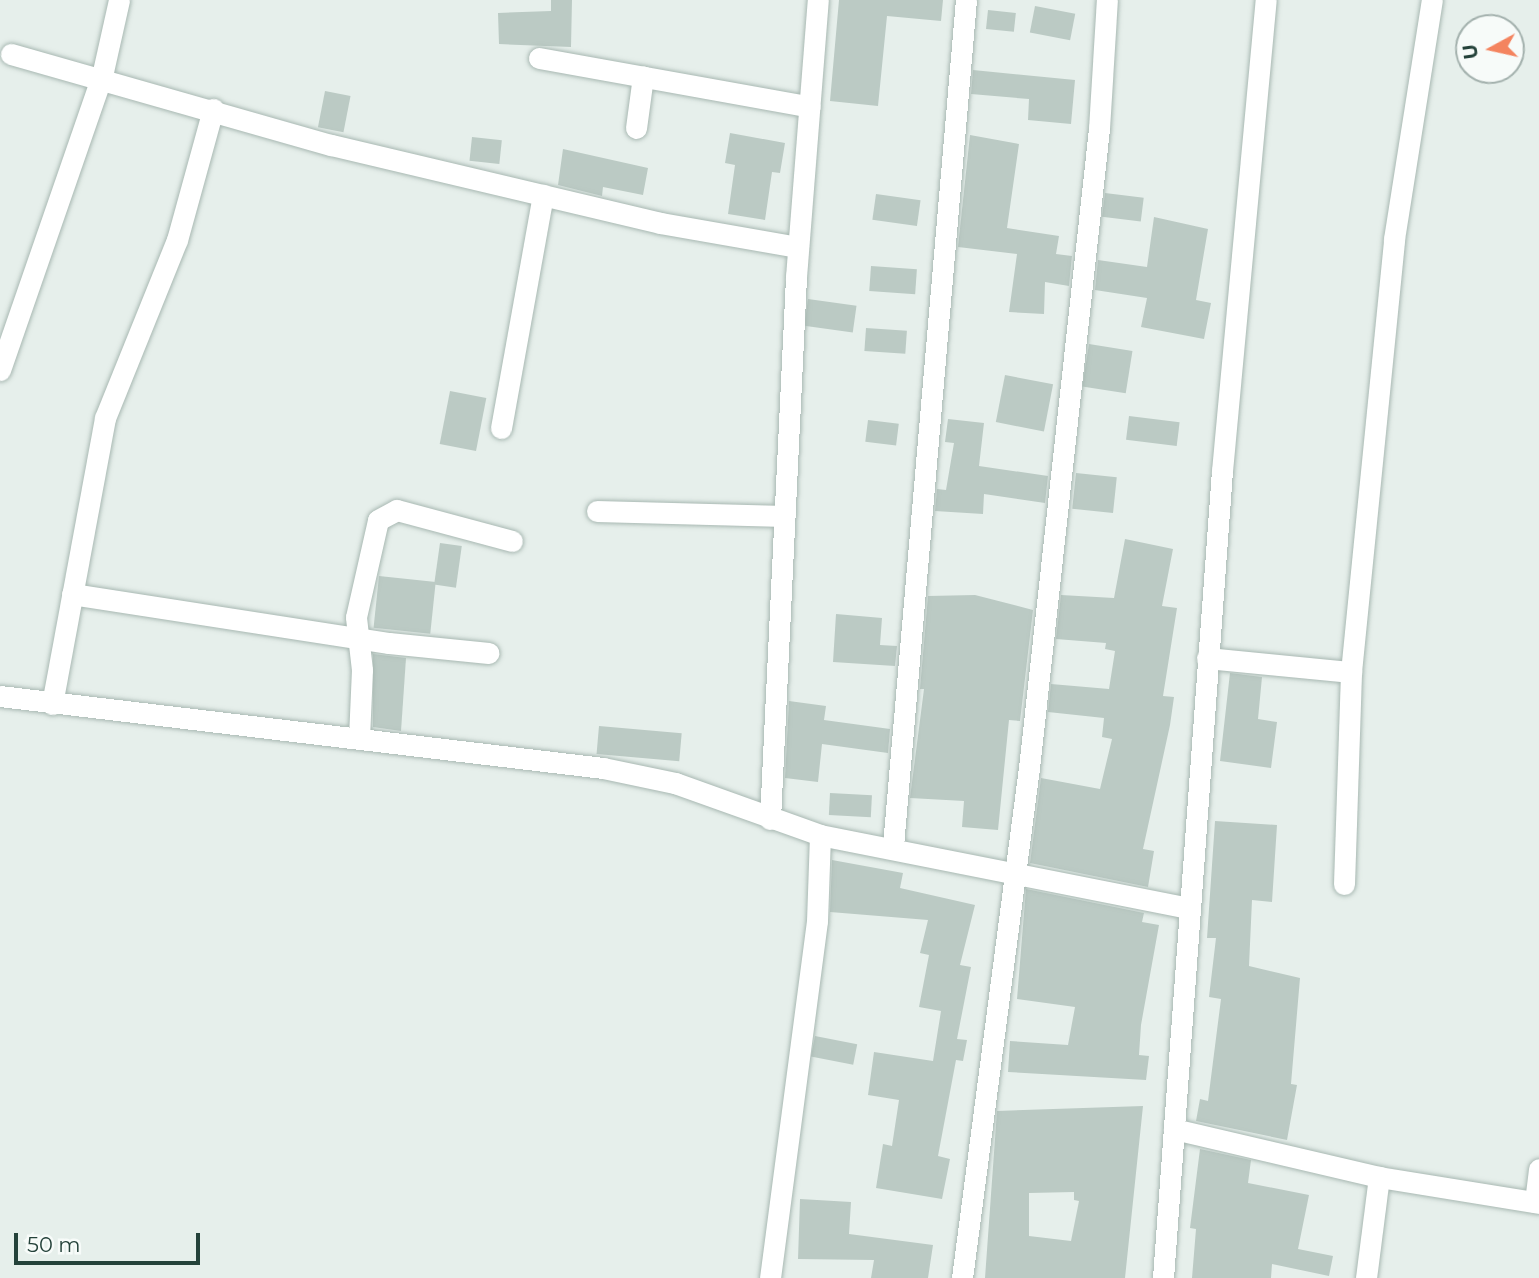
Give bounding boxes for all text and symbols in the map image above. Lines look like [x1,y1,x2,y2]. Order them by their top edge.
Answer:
north arrow [1455,14,1525,84]
text: U [1458,43,1483,61]
scale bar [18,1218,203,1262]
text: 50 m [27,1232,81,1257]

